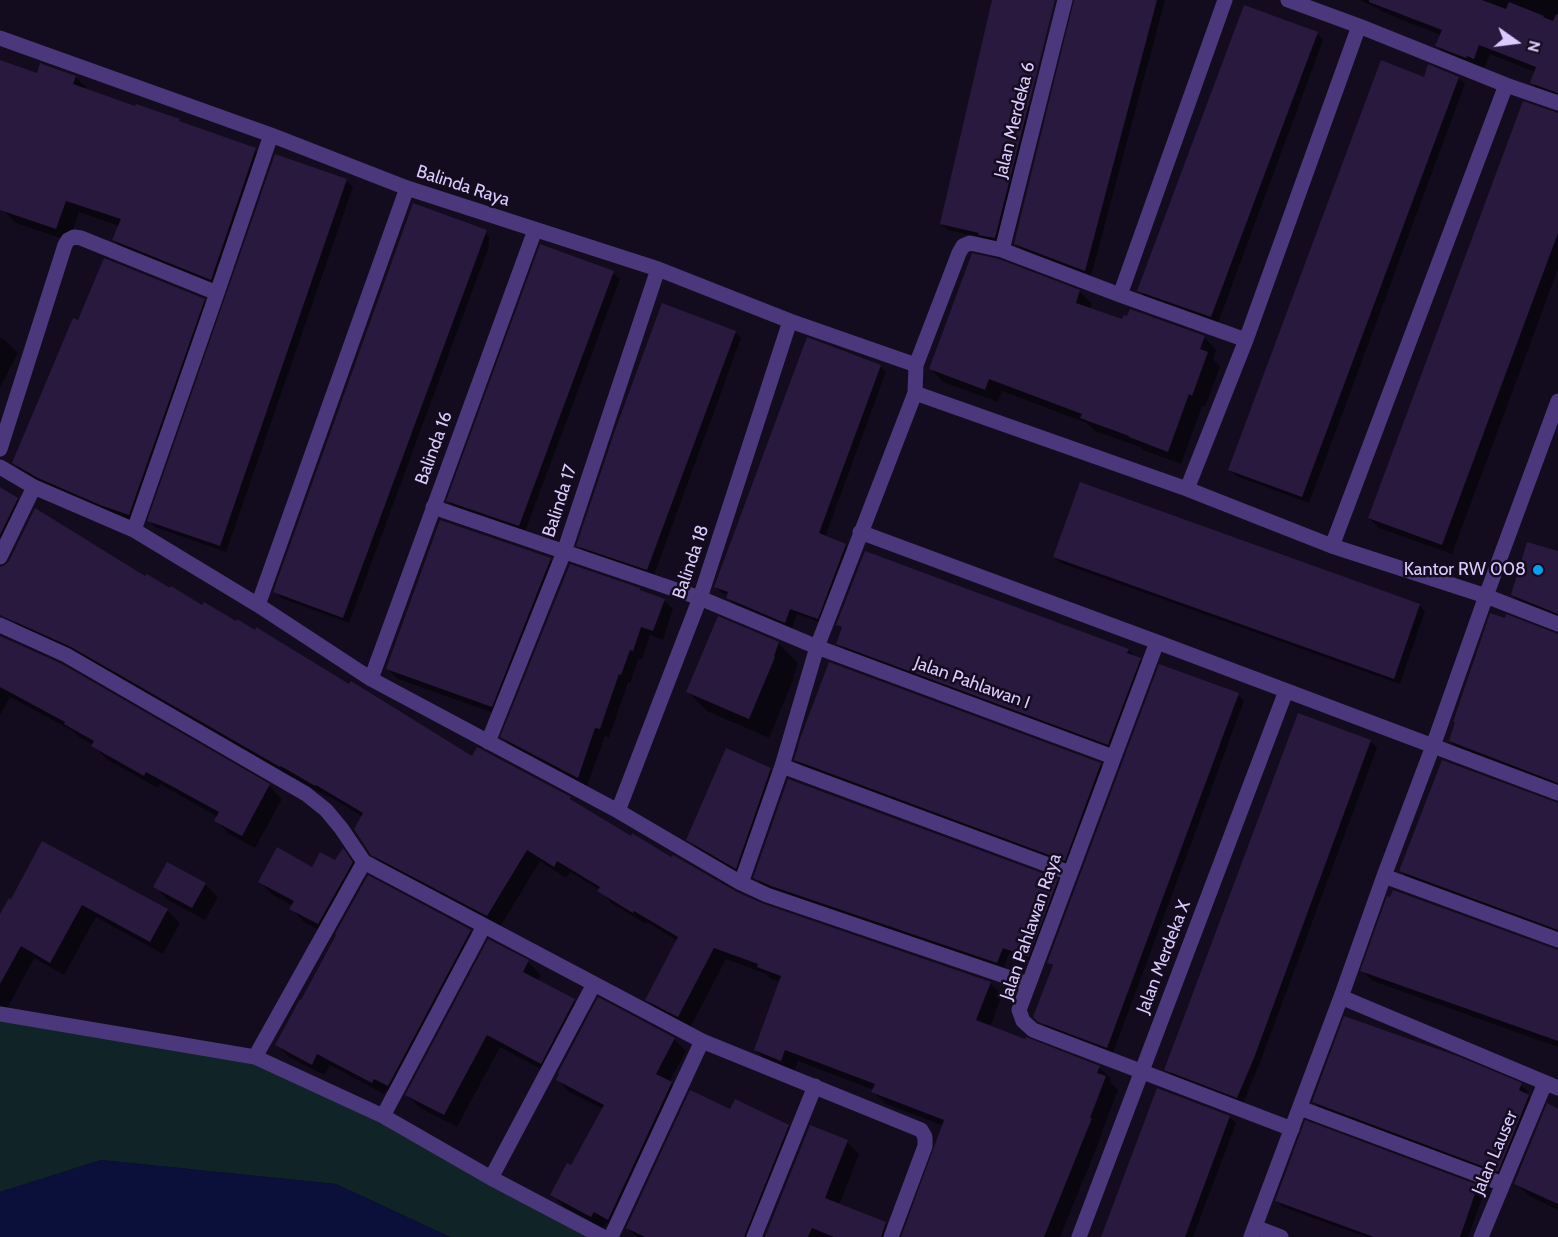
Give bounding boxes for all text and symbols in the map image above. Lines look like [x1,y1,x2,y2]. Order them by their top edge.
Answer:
north arrow [1486,12,1546,72]
text: N [1523,39,1545,54]
street label: Jalan Merdeka 6 [990,60,1040,180]
street label: Balinda Raya [414,161,512,211]
street label: Balinda 16 [411,408,457,488]
street label: Balinda 17 [538,462,582,540]
street label: Balinda 18 [668,522,714,602]
place label: Kantor RW 008 [1404,559,1526,581]
marker: Kantor RW 008 [1531,563,1545,577]
street label: Jalan Pahlawan I [911,652,1033,714]
street label: Jalan Pahlawan Raya [996,851,1066,1003]
street label: Jalan Merdeka X [1132,897,1196,1017]
street label: Jalan Lauser [1468,1108,1522,1198]

